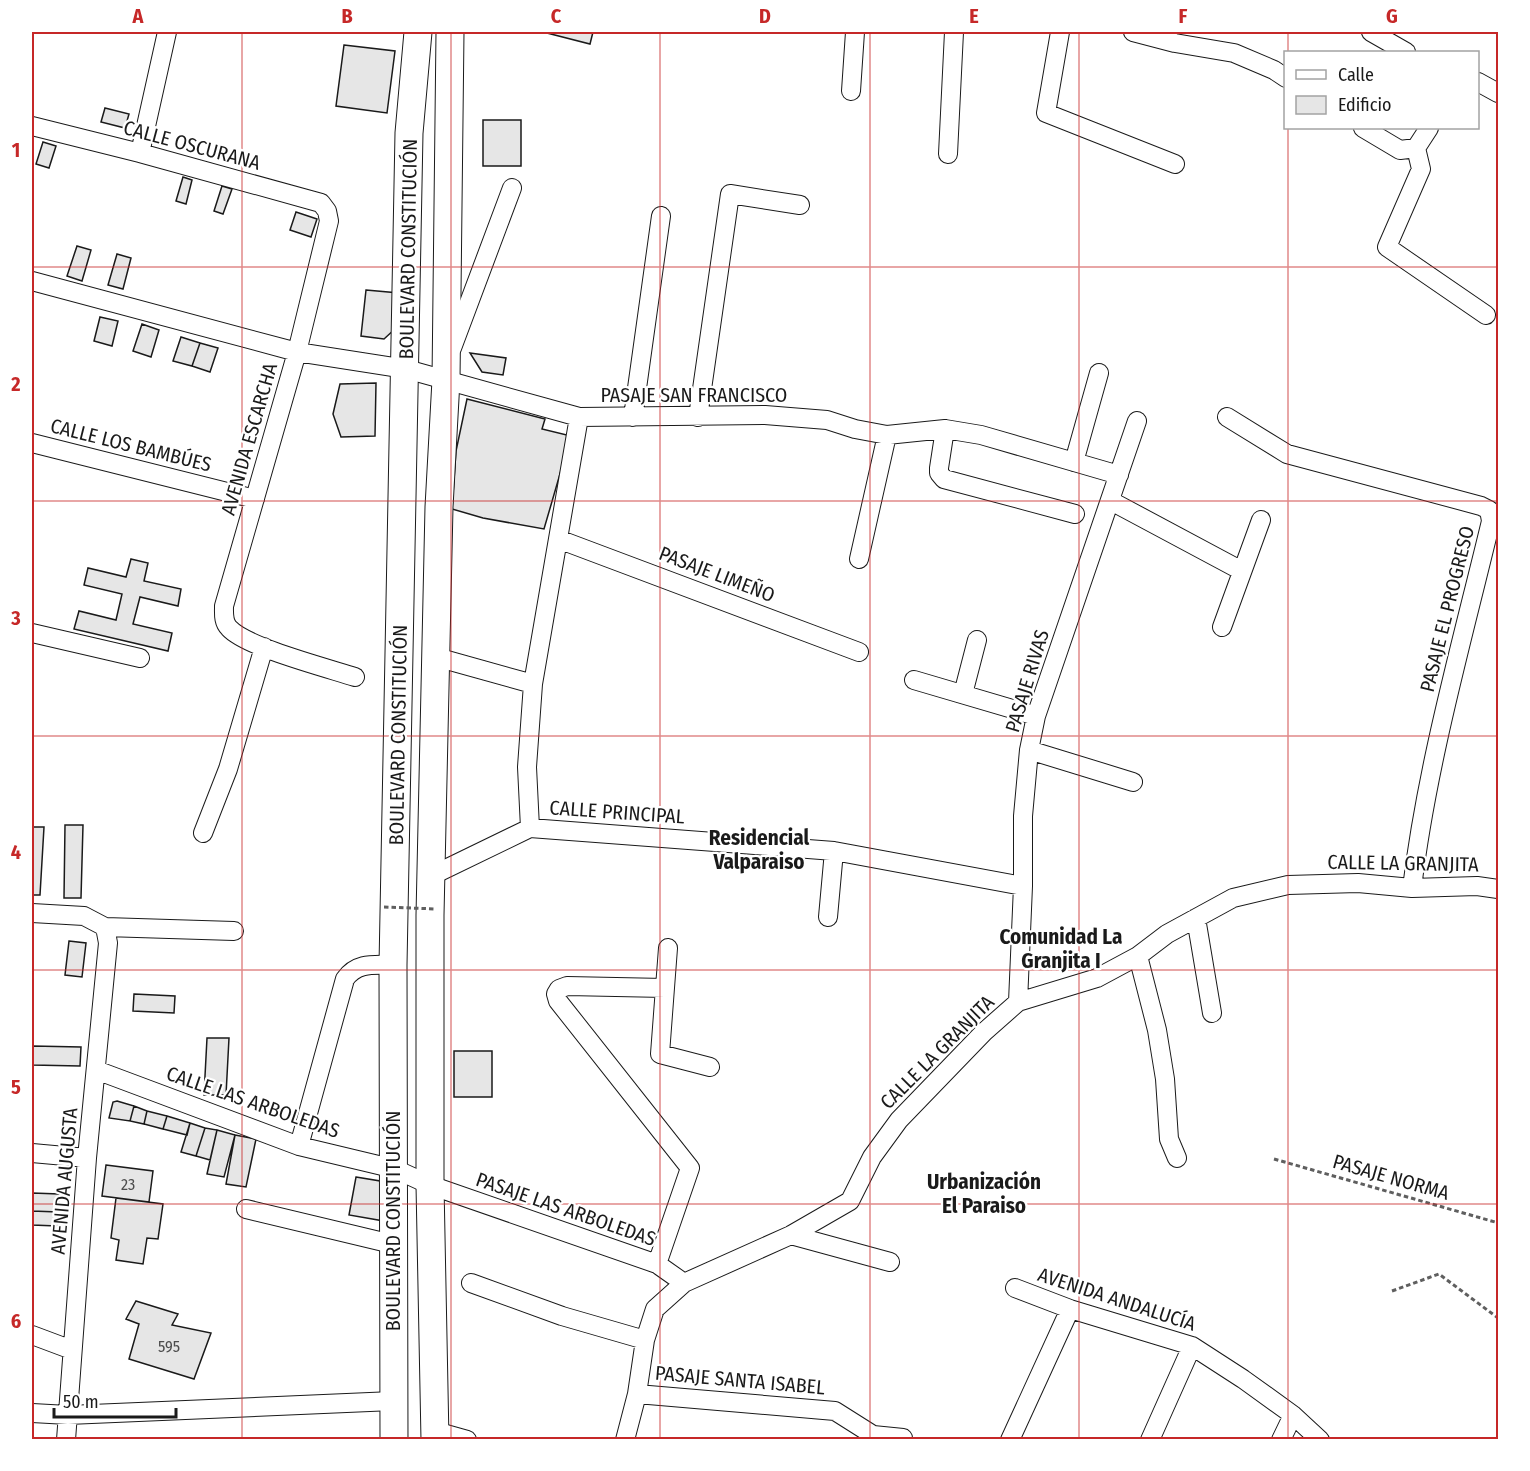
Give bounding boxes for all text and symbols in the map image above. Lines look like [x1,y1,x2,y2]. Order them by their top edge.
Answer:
text: A [132,4,145,28]
text: B [341,4,353,28]
text: C [551,4,562,28]
text: D [759,4,771,28]
text: E [969,4,979,28]
text: F [1179,4,1188,28]
text: G [1386,4,1398,28]
legend [1284,51,1479,129]
text: Calle [1338,64,1374,86]
text: Edificio [1338,94,1391,116]
street label: CALLE OSCURANA [121,115,264,175]
text: 1 [12,138,20,162]
street label: BOULEVARD CONSTITUCIÓN [394,138,422,360]
street label: AVENIDA ESCARCHA [216,360,282,518]
text: 2 [10,372,21,396]
street label: PASAJE SAN FRANCISCO [601,383,787,407]
street label: CALLE LOS BAMBÚES [48,413,214,477]
street label: PASAJE EL PROGRESO [1415,523,1479,695]
street label: PASAJE LIMEÑO [656,541,778,607]
text: 3 [10,606,21,630]
street label: BOULEVARD CONSTITUCIÓN [384,624,412,846]
street label: PASAJE RIVAS [1000,627,1054,735]
street label: CALLE PRINCIPAL [549,795,685,829]
district label: Residencial Valparaiso [709,825,809,875]
text: 4 [11,840,21,864]
street label: CALLE LA GRANJITA [1327,850,1479,876]
district label: Comunidad La Granjita I [1000,924,1122,974]
street label: CALLE LA GRANJITA [875,990,999,1114]
street label: CALLE LAS ARBOLEDAS [163,1061,343,1143]
text: 5 [11,1075,21,1099]
street label: AVENIDA AUGUSTA [46,1106,82,1255]
street label: BOULEVARD CONSTITUCIÓN [381,1111,405,1331]
street label: PASAJE NORMA [1330,1149,1452,1205]
street label: PASAJE LAS ARBOLEDAS [473,1167,659,1251]
district label: Urbanización El Paraiso [927,1169,1041,1219]
house number: 23 [121,1175,135,1194]
street label: AVENIDA ANDALUCÍA [1035,1262,1199,1336]
text: 6 [11,1309,21,1333]
house number: 595 [158,1337,180,1356]
street label: PASAJE SANTA ISABEL [654,1361,826,1399]
scale bar [54,1381,176,1419]
text: 50 m [63,1391,99,1413]

